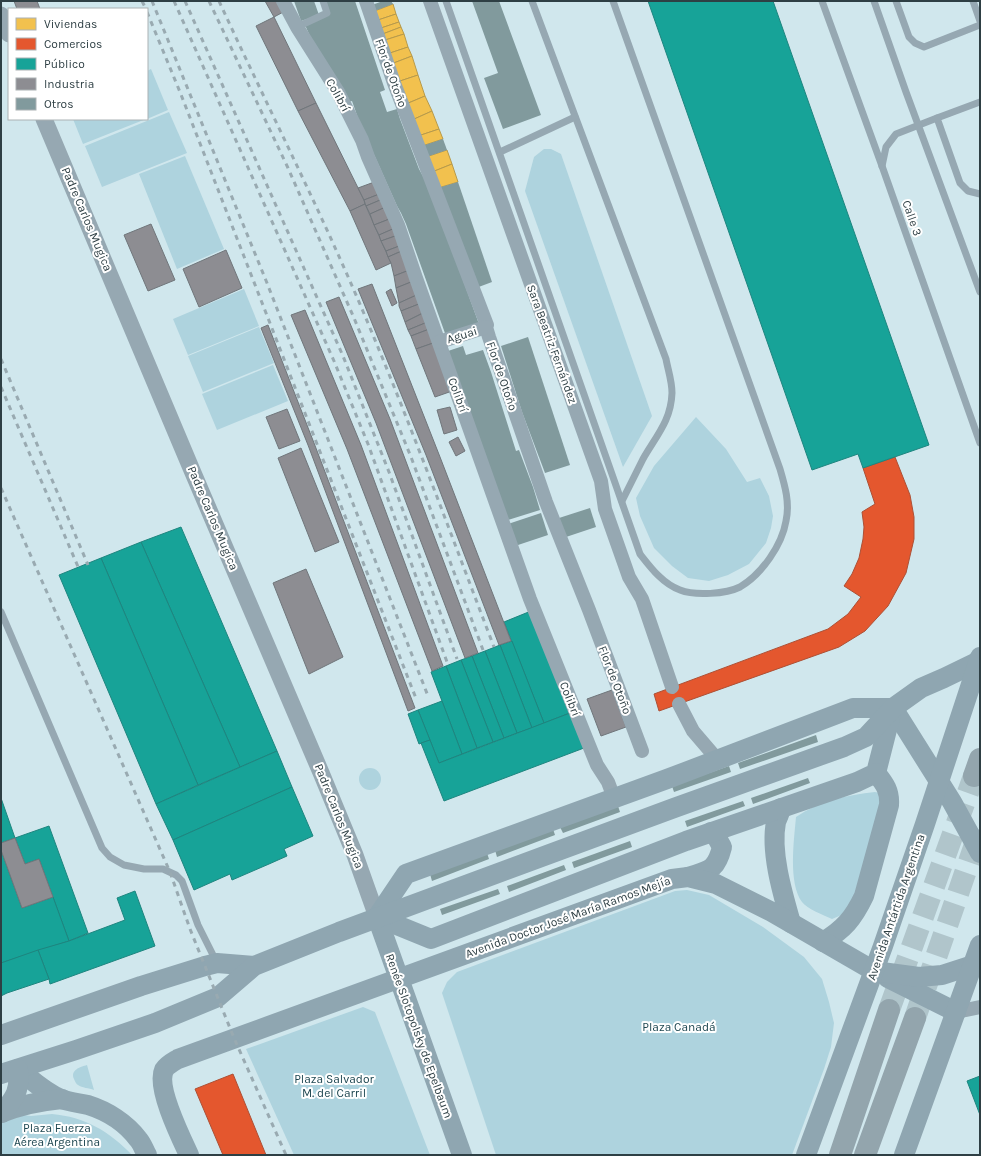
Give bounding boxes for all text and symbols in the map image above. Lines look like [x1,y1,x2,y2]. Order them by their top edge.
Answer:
legend [8,8,148,120]
text: Viviendas [44,17,97,31]
text: Comercios [44,37,102,51]
street label: Flor de Otoño [372,37,410,109]
text: Público [44,57,85,71]
street label: Colibrí [323,76,353,114]
text: Industria [44,77,94,91]
text: Otros [44,97,73,111]
street label: Padre Carlos Mugica [59,165,115,273]
street label: Calle 3 [899,198,925,238]
street label: Sara Beatriz Fernández [524,283,580,406]
street label: Aguai [445,324,479,346]
street label: Flor de Otoño [484,340,520,412]
street label: Colibrí [445,376,471,415]
street label: Padre Carlos Mugica [185,464,241,572]
street label: Flor de Otoño [596,644,634,716]
street label: Colibrí [557,680,583,719]
street label: Padre Carlos Mugica [312,762,366,870]
street label: Avenida Antártida Argentina [864,832,928,982]
street label: Avenida Doctor José María Ramos Mejía [464,873,672,961]
street label: Renée Slotopolsky de Epelbaum [383,952,455,1120]
park label: Plaza Canadá [642,1020,716,1034]
park label: Plaza Salvador M. del Carril [294,1072,374,1100]
park label: Plaza Fuerza Aérea Argentina [14,1121,100,1149]

